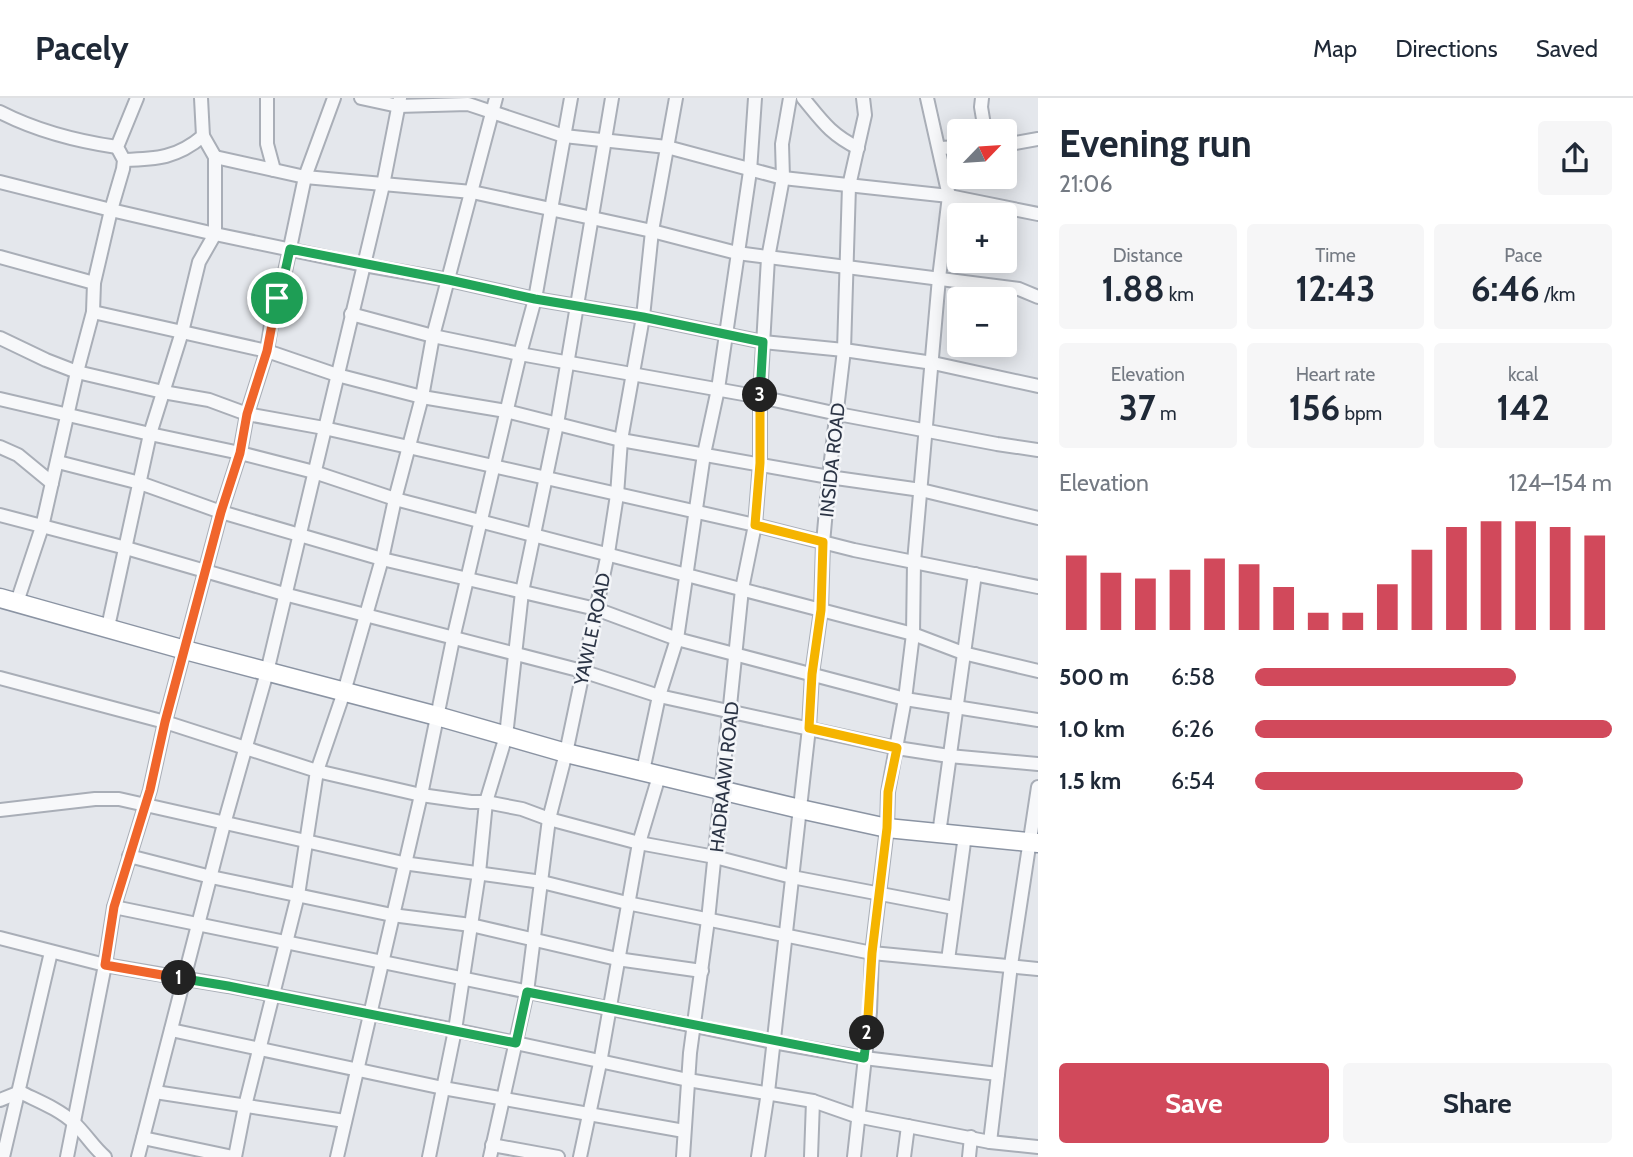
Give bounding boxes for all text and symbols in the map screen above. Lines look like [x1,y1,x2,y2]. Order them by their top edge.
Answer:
text: Pacely [35,28,129,68]
text: Map [1313,34,1357,63]
text: Directions [1395,34,1498,63]
text: Saved [1536,34,1598,63]
north arrow [947,119,1017,189]
map controls [947,119,1017,357]
text: Evening run [1059,120,1252,167]
button: share [1538,121,1612,195]
text: 21:06 [1059,170,1112,198]
button: + [947,203,1017,273]
text: Distance [1113,244,1183,267]
text: Time [1315,244,1356,267]
text: Pace [1504,244,1542,267]
text: 1.88 [1102,267,1165,310]
text: 12:43 [1296,267,1375,310]
text: 6:46 [1471,267,1540,310]
pin [247,268,307,328]
icon: arrive [258,279,296,317]
text: km [1165,283,1194,306]
text: /km [1540,283,1575,306]
button: − [947,287,1017,357]
text: Elevation [1111,363,1185,386]
text: Heart rate [1296,363,1375,386]
text: kcal [1508,363,1538,386]
pin: 3 [742,378,778,412]
text: 3 [754,383,765,406]
text: 37 [1119,386,1156,429]
text: 156 [1289,386,1340,429]
text: 142 [1497,386,1550,429]
street label: INSIDA ROAD [815,401,850,519]
text: m [1156,402,1177,425]
text: bpm [1340,402,1382,425]
text: Elevation [1059,469,1149,497]
text: 124–154 m [1508,469,1612,497]
street label: YAWLE ROAD [569,571,616,688]
text: 500 m [1059,663,1129,691]
text: 6:58 [1171,663,1215,691]
street label: HADRAAWI ROAD [705,700,744,854]
text: 1.0 km [1059,715,1125,743]
text: 6:26 [1171,715,1214,743]
text: 1.5 km [1059,767,1121,795]
text: 6:54 [1171,767,1215,795]
pin: 1 [162,960,196,996]
text: 1 [175,966,182,989]
pin: 2 [850,1016,884,1051]
text: 2 [861,1021,872,1044]
button: Save [1059,1063,1329,1143]
button: Share [1343,1063,1612,1143]

